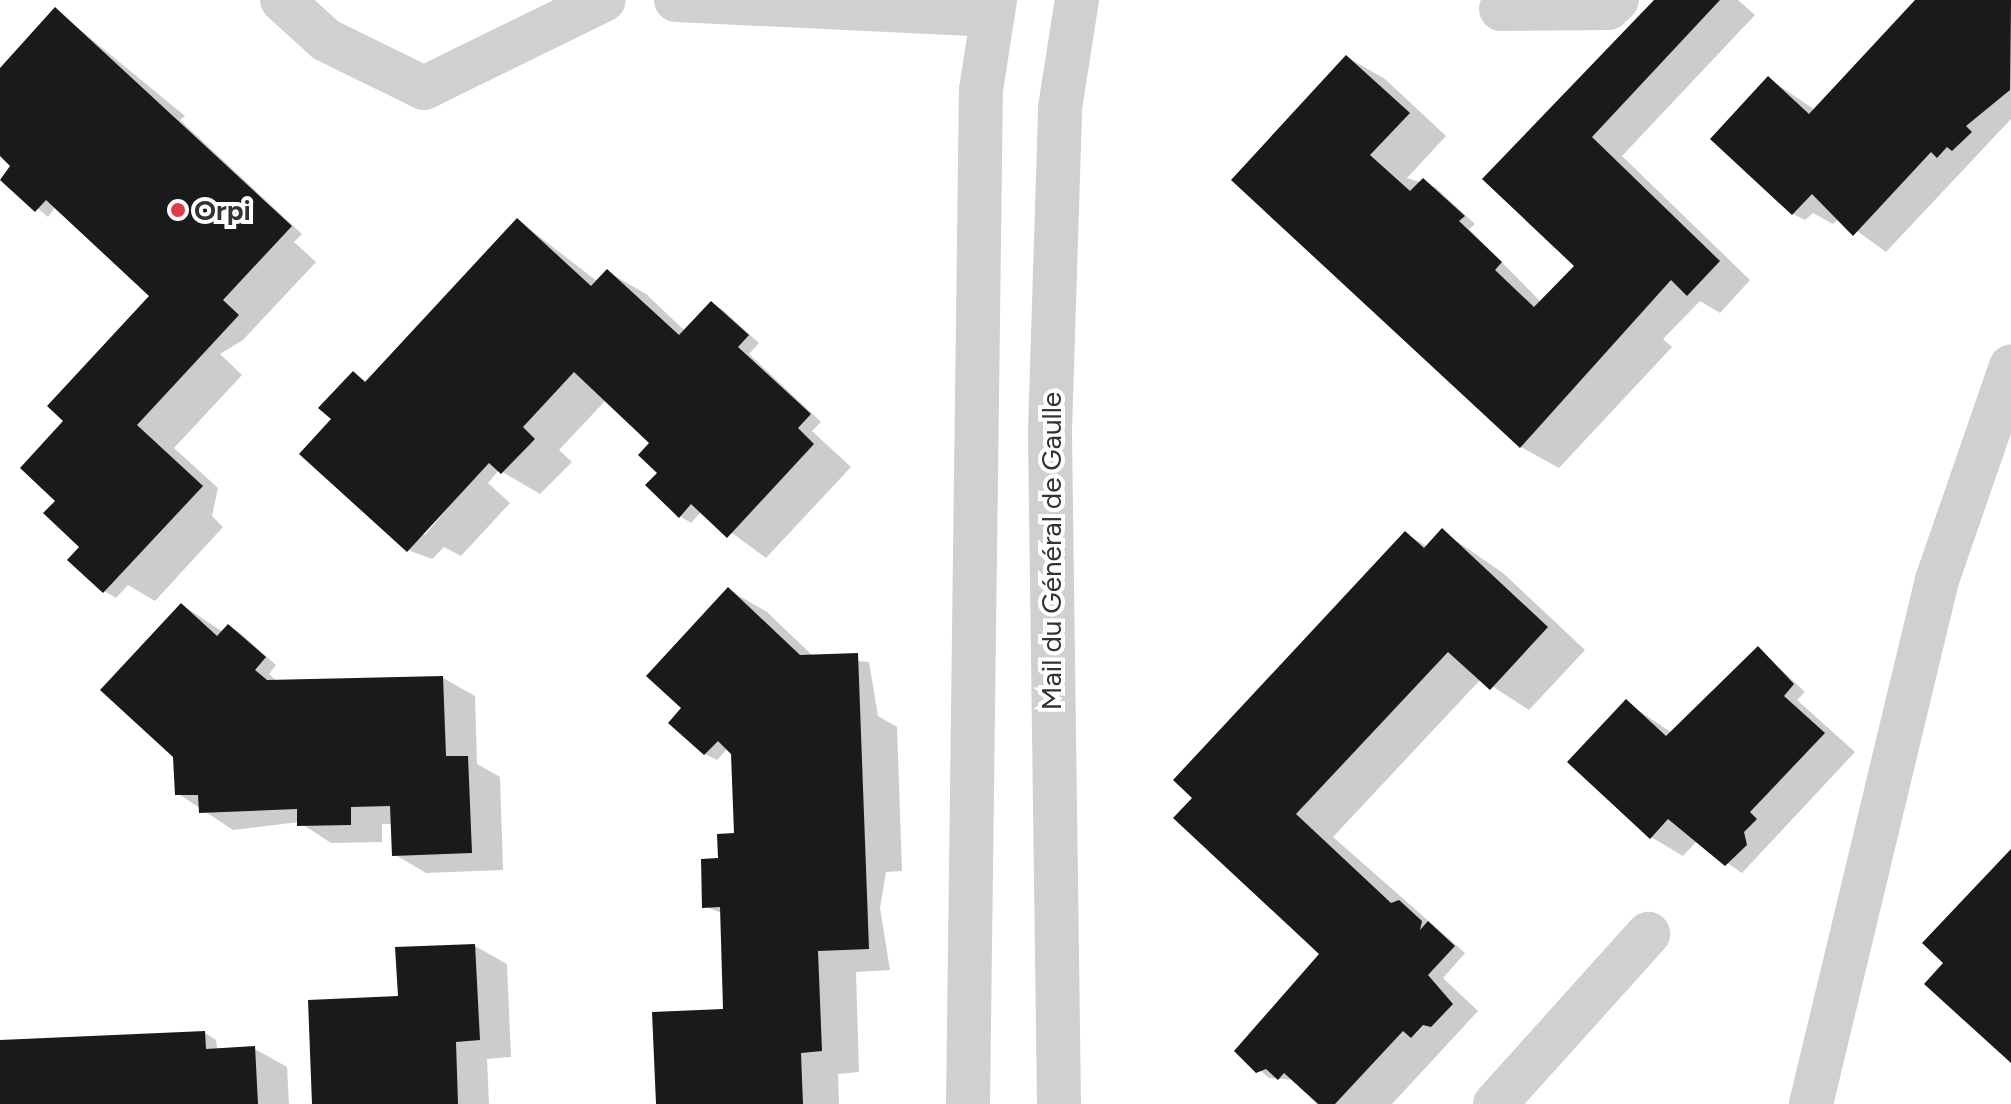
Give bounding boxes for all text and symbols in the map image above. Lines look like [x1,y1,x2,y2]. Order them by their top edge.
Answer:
place label: Orpi [194,193,251,227]
marker: Orpi [169,201,187,219]
street label: Mail du Général de Gaulle [1034,392,1068,710]

